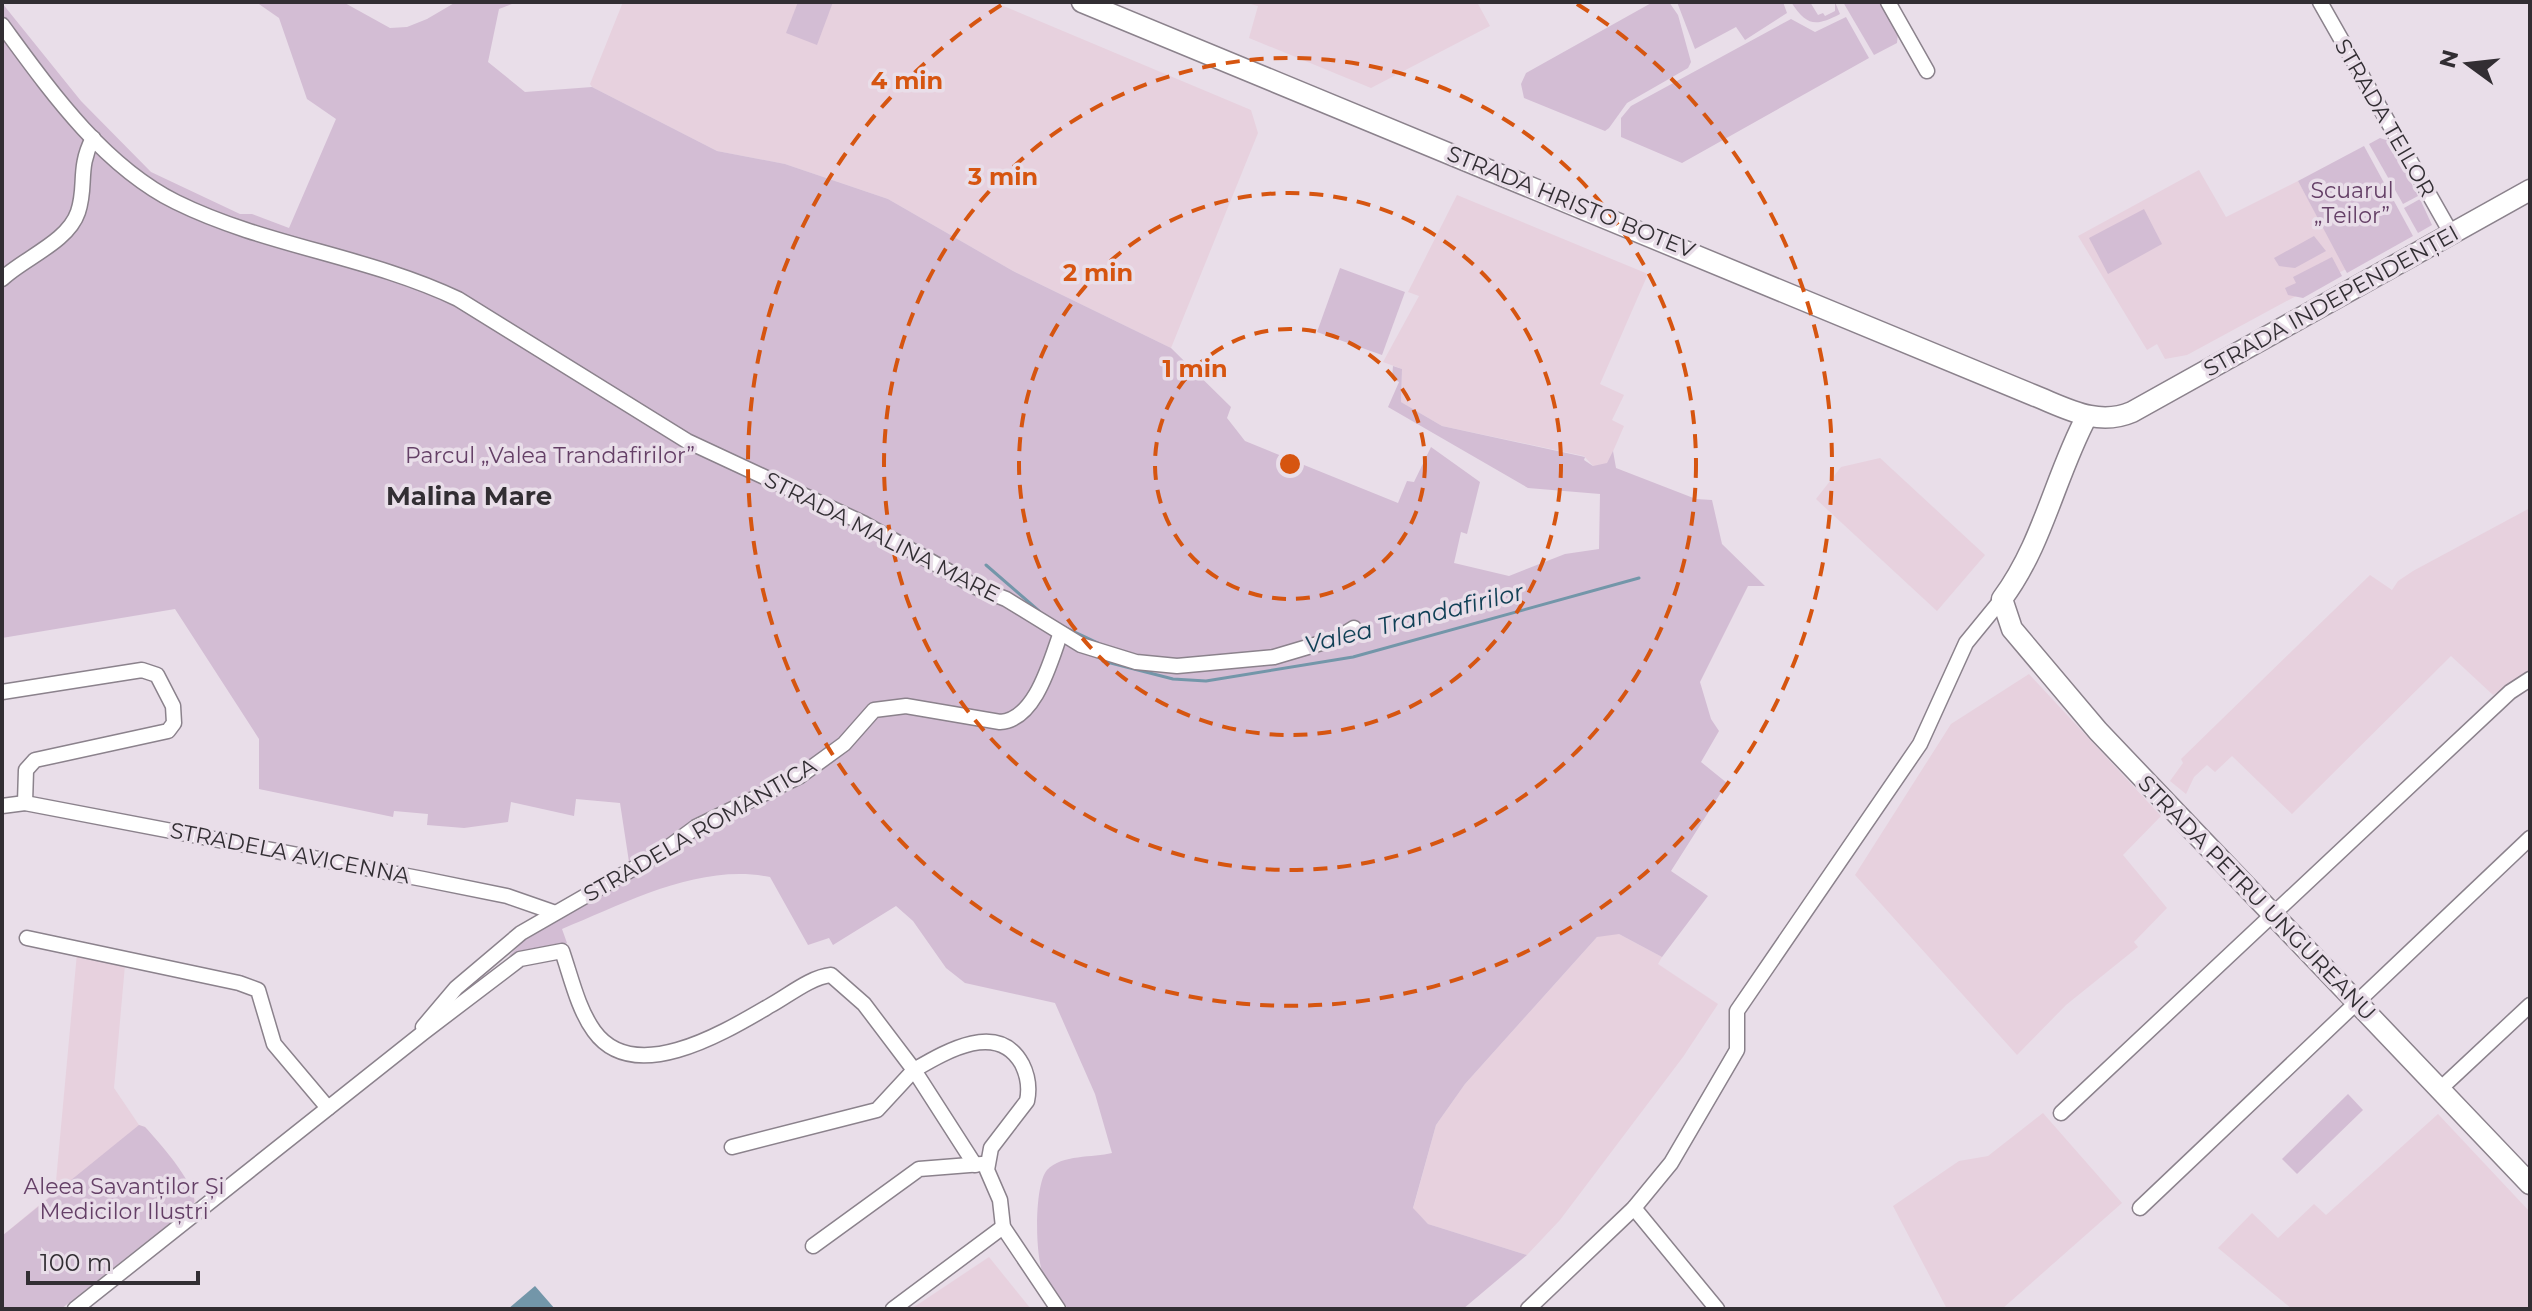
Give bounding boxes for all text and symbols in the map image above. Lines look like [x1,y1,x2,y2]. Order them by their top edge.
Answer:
north arrow [2428,24,2508,104]
street label: STRADA TEILOR [2329,34,2441,202]
text: N [2434,47,2465,71]
text: 4 min [871,66,943,95]
street label: STRADA HRISTO BOTEV [1443,140,1699,264]
text: 3 min [967,162,1038,191]
park label: Scuarul „Teilor” [2310,177,2394,229]
street label: STRADA INDEPENDENȚEI [2199,220,2463,382]
text: 2 min [1063,258,1133,287]
text: 1 min [1162,354,1228,383]
park label: Parcul „Valea Trandafirilor” [405,442,695,469]
centre of rings [1276,450,1304,478]
street label: STRADA MALINA MARE [760,466,1004,608]
district label: Malina Mare [386,480,552,512]
water label: Valea Trandafirilor [1302,576,1528,659]
street label: STRADELA ROMANTICA [579,752,821,908]
street label: STRADA PETRU UNGUREANU [2132,770,2382,1026]
street label: STRADELA AVICENNA [168,817,412,890]
park label: Aleea Savanților Și Medicilor Iluștri [24,1173,224,1225]
scale bar [28,1235,198,1285]
text: 100 m [40,1248,112,1277]

